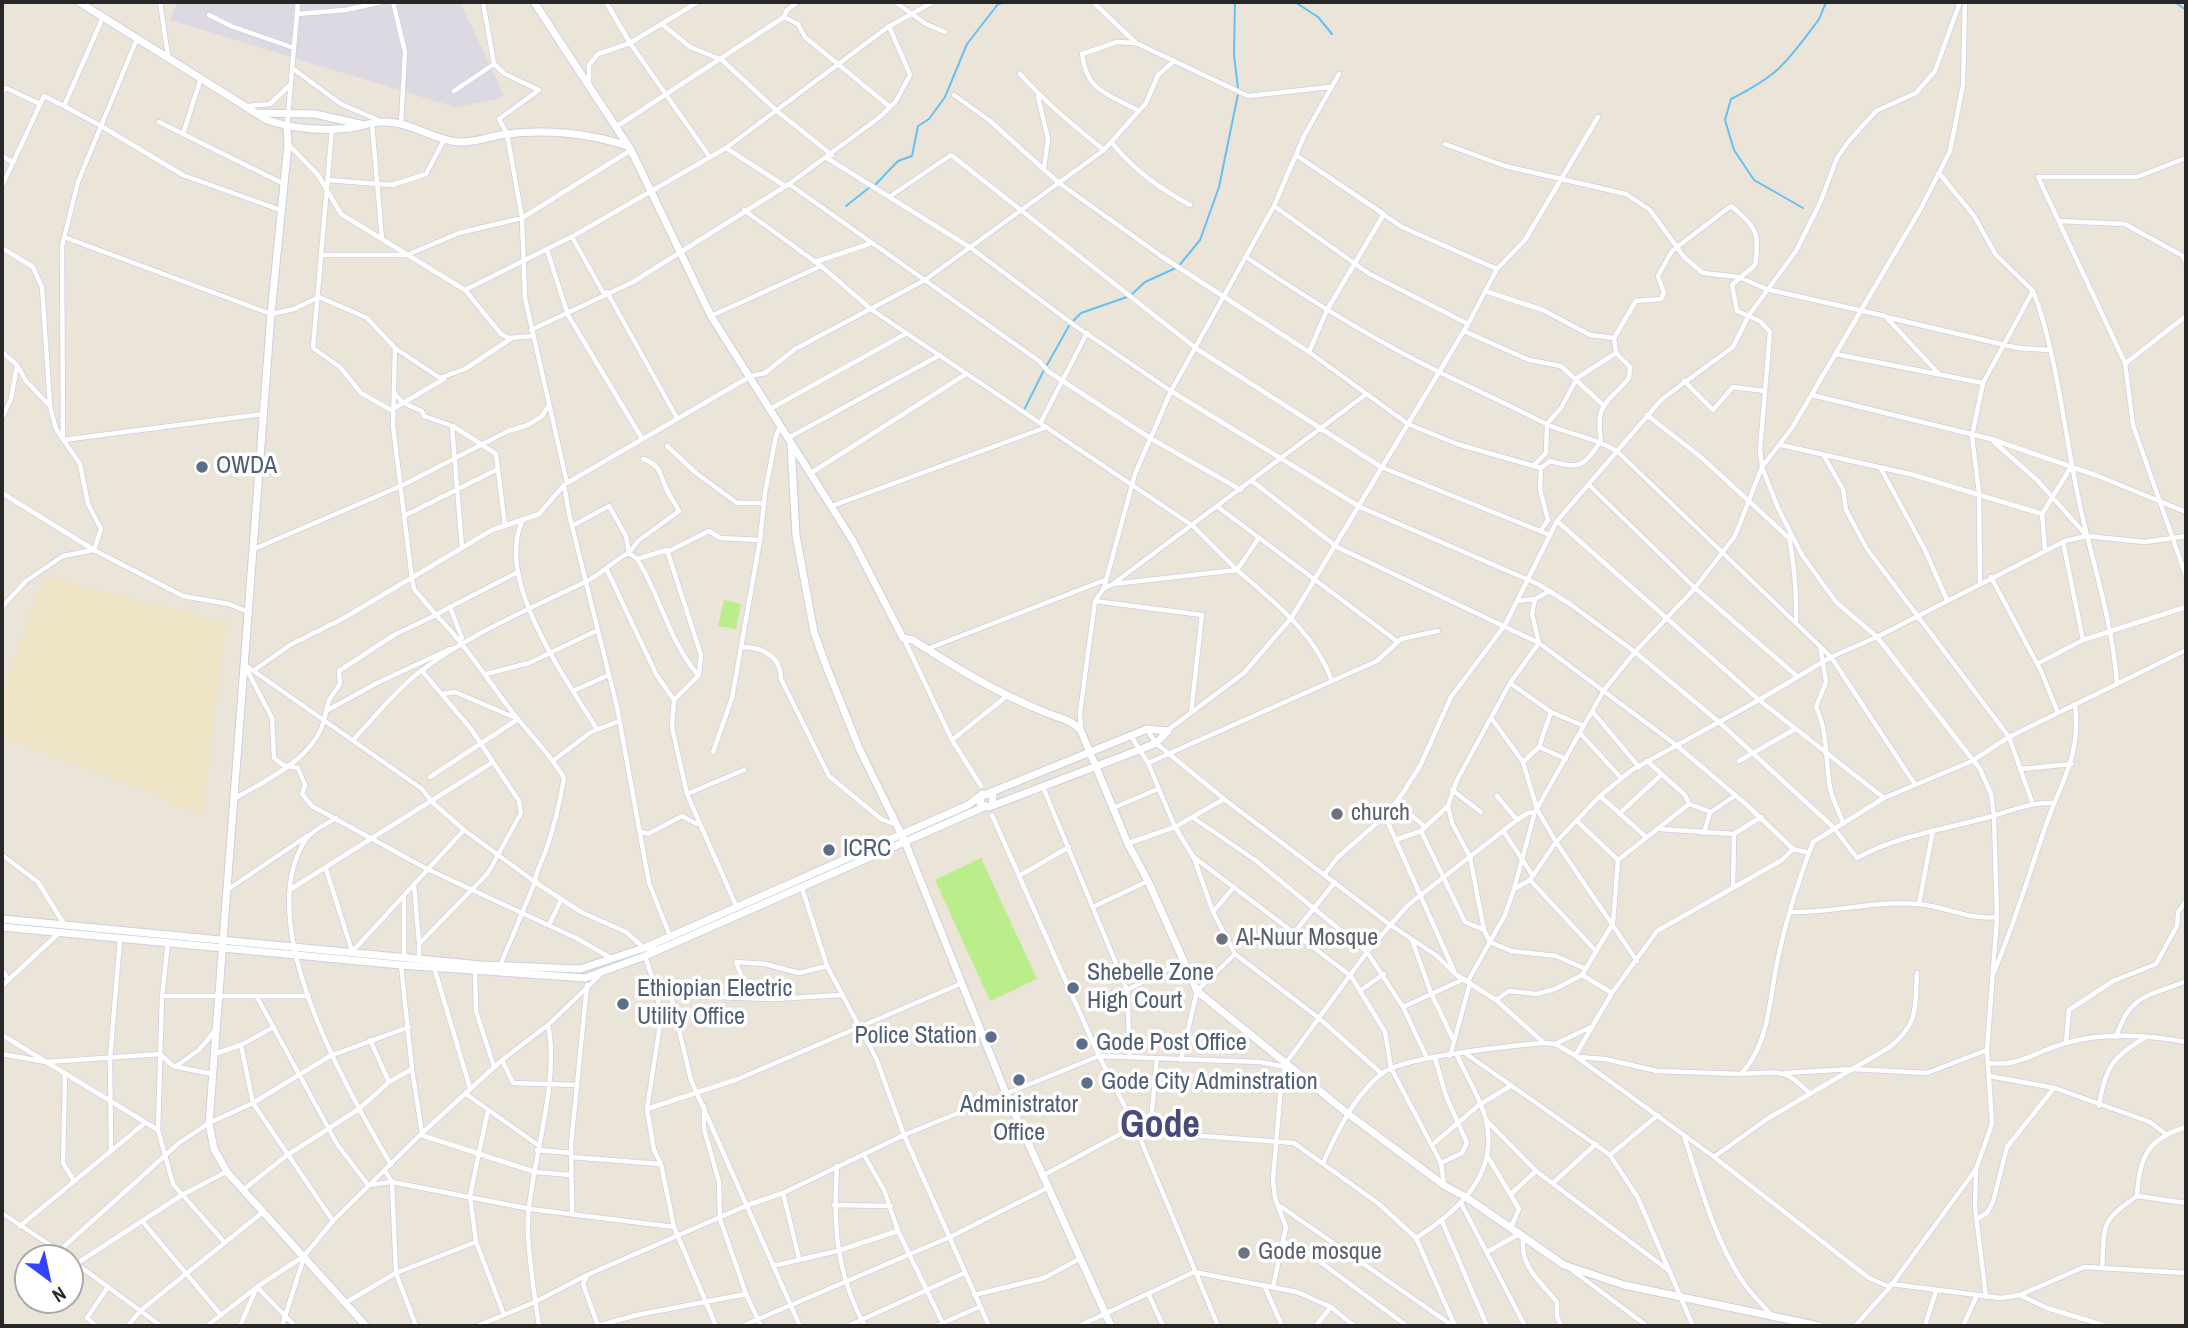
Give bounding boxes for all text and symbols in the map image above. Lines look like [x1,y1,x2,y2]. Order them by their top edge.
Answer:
place label: OWDA [216,453,277,481]
marker: OWDA [194,459,210,475]
place label: church [1351,800,1410,828]
marker: church [1329,806,1345,822]
place label: ICRC [843,836,891,864]
marker: ICRC [821,842,837,858]
place label: Al-Nuur Mosque [1236,925,1378,953]
marker: Al-Nuur Mosque [1214,931,1230,947]
place label: Shebelle Zone High Court [1087,960,1214,1016]
place label: Ethiopian Electric Utility Office [637,976,792,1032]
marker: Shebelle Zone High Court [1065,980,1081,996]
marker: Ethiopian Electric Utility Office [615,996,631,1012]
place label: Police Station [854,1023,977,1051]
marker: Police Station [983,1029,999,1045]
place label: Gode Post Office [1096,1030,1247,1058]
marker: Gode Post Office [1074,1036,1090,1052]
place label: Gode City Adminstration [1101,1069,1318,1097]
marker: Administrator Office [1011,1072,1027,1088]
marker: Gode City Adminstration [1079,1075,1095,1091]
place label: Administrator Office [960,1092,1078,1148]
district label: Gode [1120,1104,1200,1150]
place label: Gode mosque [1258,1239,1382,1267]
north arrow [14,1244,84,1314]
marker: Gode mosque [1236,1245,1252,1261]
text: N [48,1281,71,1309]

